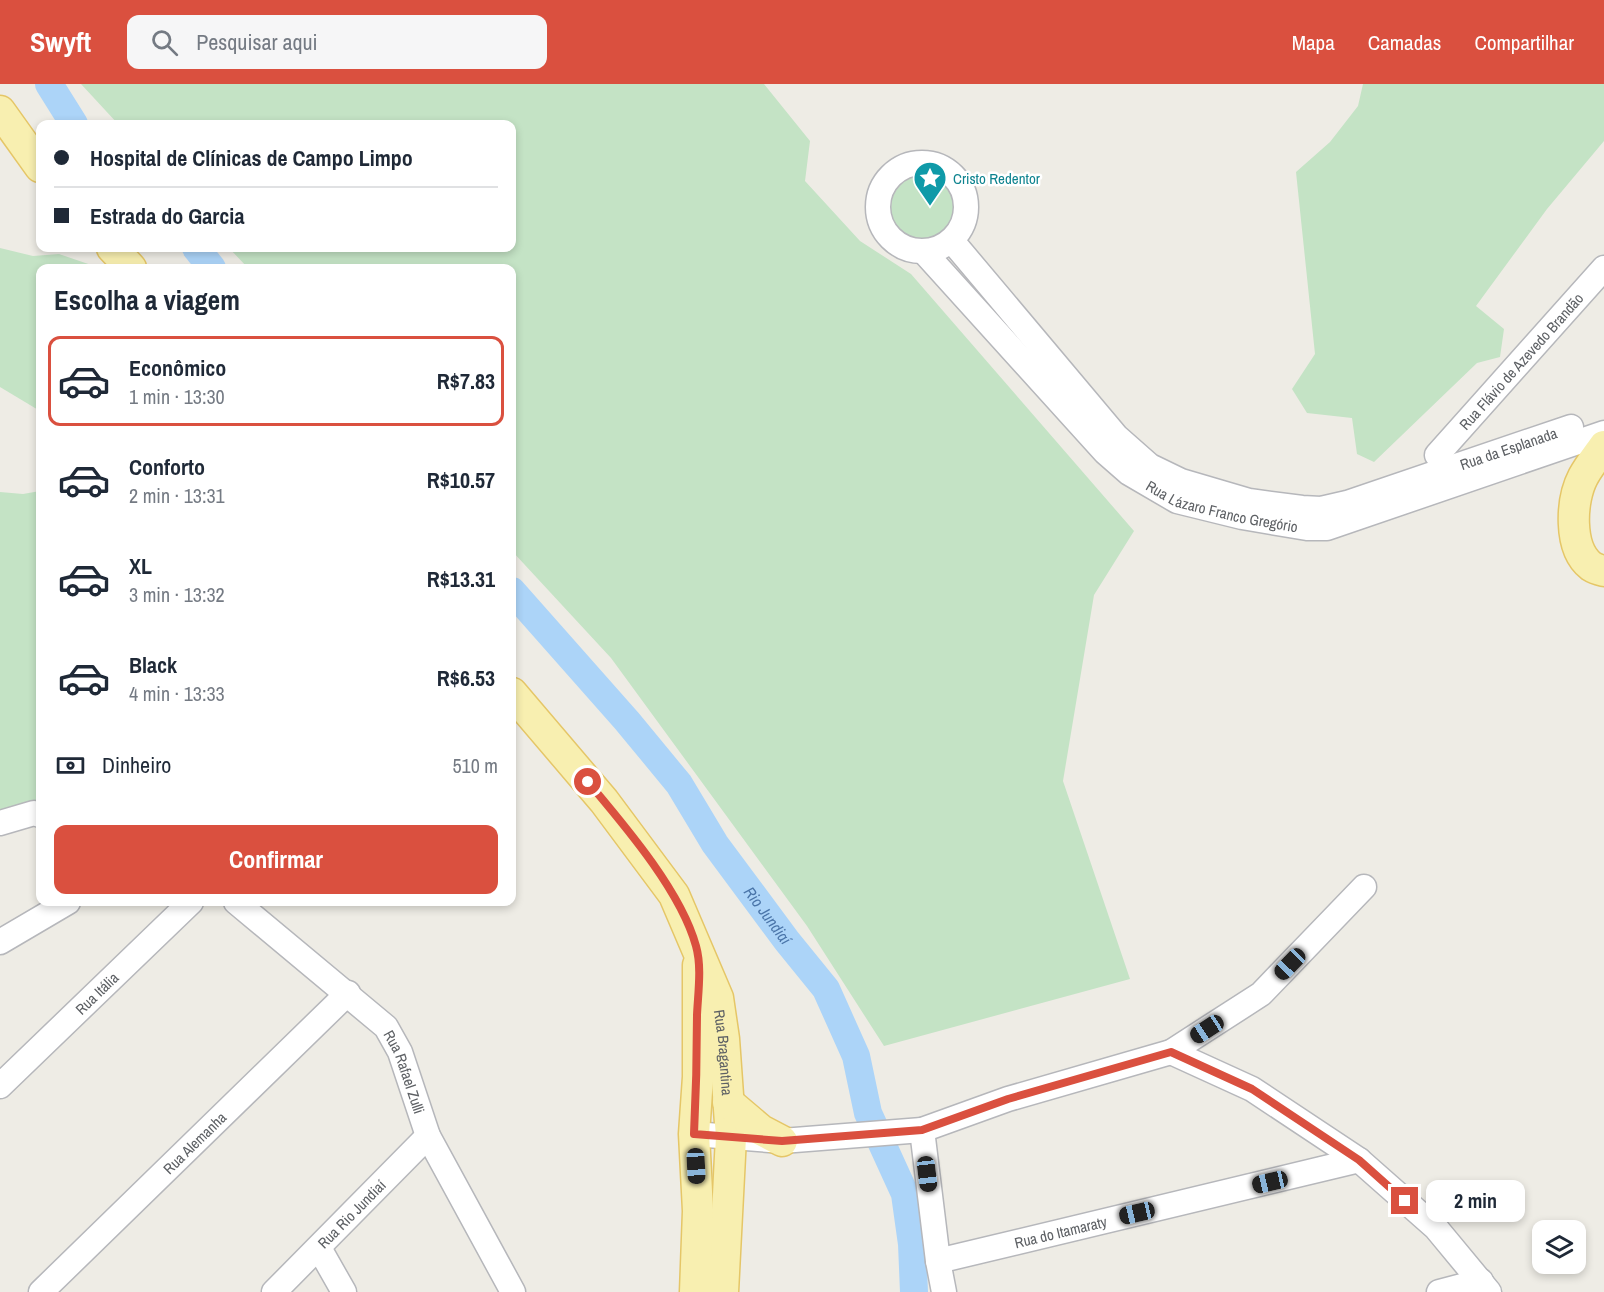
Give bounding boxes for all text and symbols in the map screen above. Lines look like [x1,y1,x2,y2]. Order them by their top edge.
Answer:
search box [127,15,547,69]
text: Swyft [30,23,91,61]
icon: search [148,26,181,59]
text: Pesquisar aqui [196,27,318,57]
text: Mapa [1292,28,1335,57]
text: Camadas [1368,28,1441,57]
text: Compartilhar [1474,28,1574,57]
text: Hospital de Clínicas de Campo Limpo [90,143,413,173]
place icon: Cristo Redentor [912,160,948,207]
place label: Cristo Redentor [953,168,1040,189]
text: Estrada do Garcia [90,201,244,231]
text: Escolha a viagem [54,282,240,318]
street label: Rua Flávio de Azevedo Brandão [1454,288,1588,434]
text: Econômico [129,353,226,383]
icon: car [57,354,111,408]
text: R$7.83 [437,366,495,396]
text: 1 min · 13:30 [129,383,225,410]
street label: Rua da Esplanada [1457,422,1560,474]
text: Conforto [129,452,205,482]
icon: car [57,453,111,507]
text: R$10.57 [427,465,495,495]
street label: Rua Lázaro Franco Gregório [1142,475,1300,537]
text: 2 min · 13:31 [129,482,225,509]
text: XL [129,551,152,581]
icon: car [57,552,111,606]
text: R$13.31 [427,564,495,594]
text: 3 min · 13:32 [129,581,225,608]
text: Black [129,650,177,680]
icon: car [57,651,111,705]
text: R$6.53 [437,663,495,693]
text: 4 min · 13:33 [129,680,225,707]
icon: cash [54,749,87,782]
text: Dinheiro [102,750,171,780]
text: 510 m [452,752,498,779]
route start [574,768,601,795]
button: Confirmar [54,825,498,894]
water label: Rio Jundiaí [739,882,798,950]
car [1271,945,1309,983]
street label: Rua Itália [70,967,123,1019]
street label: Rua Bragantina [709,1008,739,1096]
car [1187,1012,1227,1046]
street label: Rua Rafael Zulli [379,1026,430,1116]
street label: Rua Alemanha [158,1107,231,1178]
car [686,1148,706,1184]
car [916,1155,938,1193]
car [1250,1169,1290,1195]
street label: Rua Rio Jundiaí [313,1174,390,1253]
callout: 2 min [1426,1180,1525,1222]
route end [1391,1187,1418,1214]
text: 2 min [1454,1187,1497,1214]
car [1117,1200,1157,1226]
street label: Rua do Itamaraty [1012,1210,1110,1253]
map controls [1532,1220,1586,1274]
button: layers [1532,1220,1586,1274]

